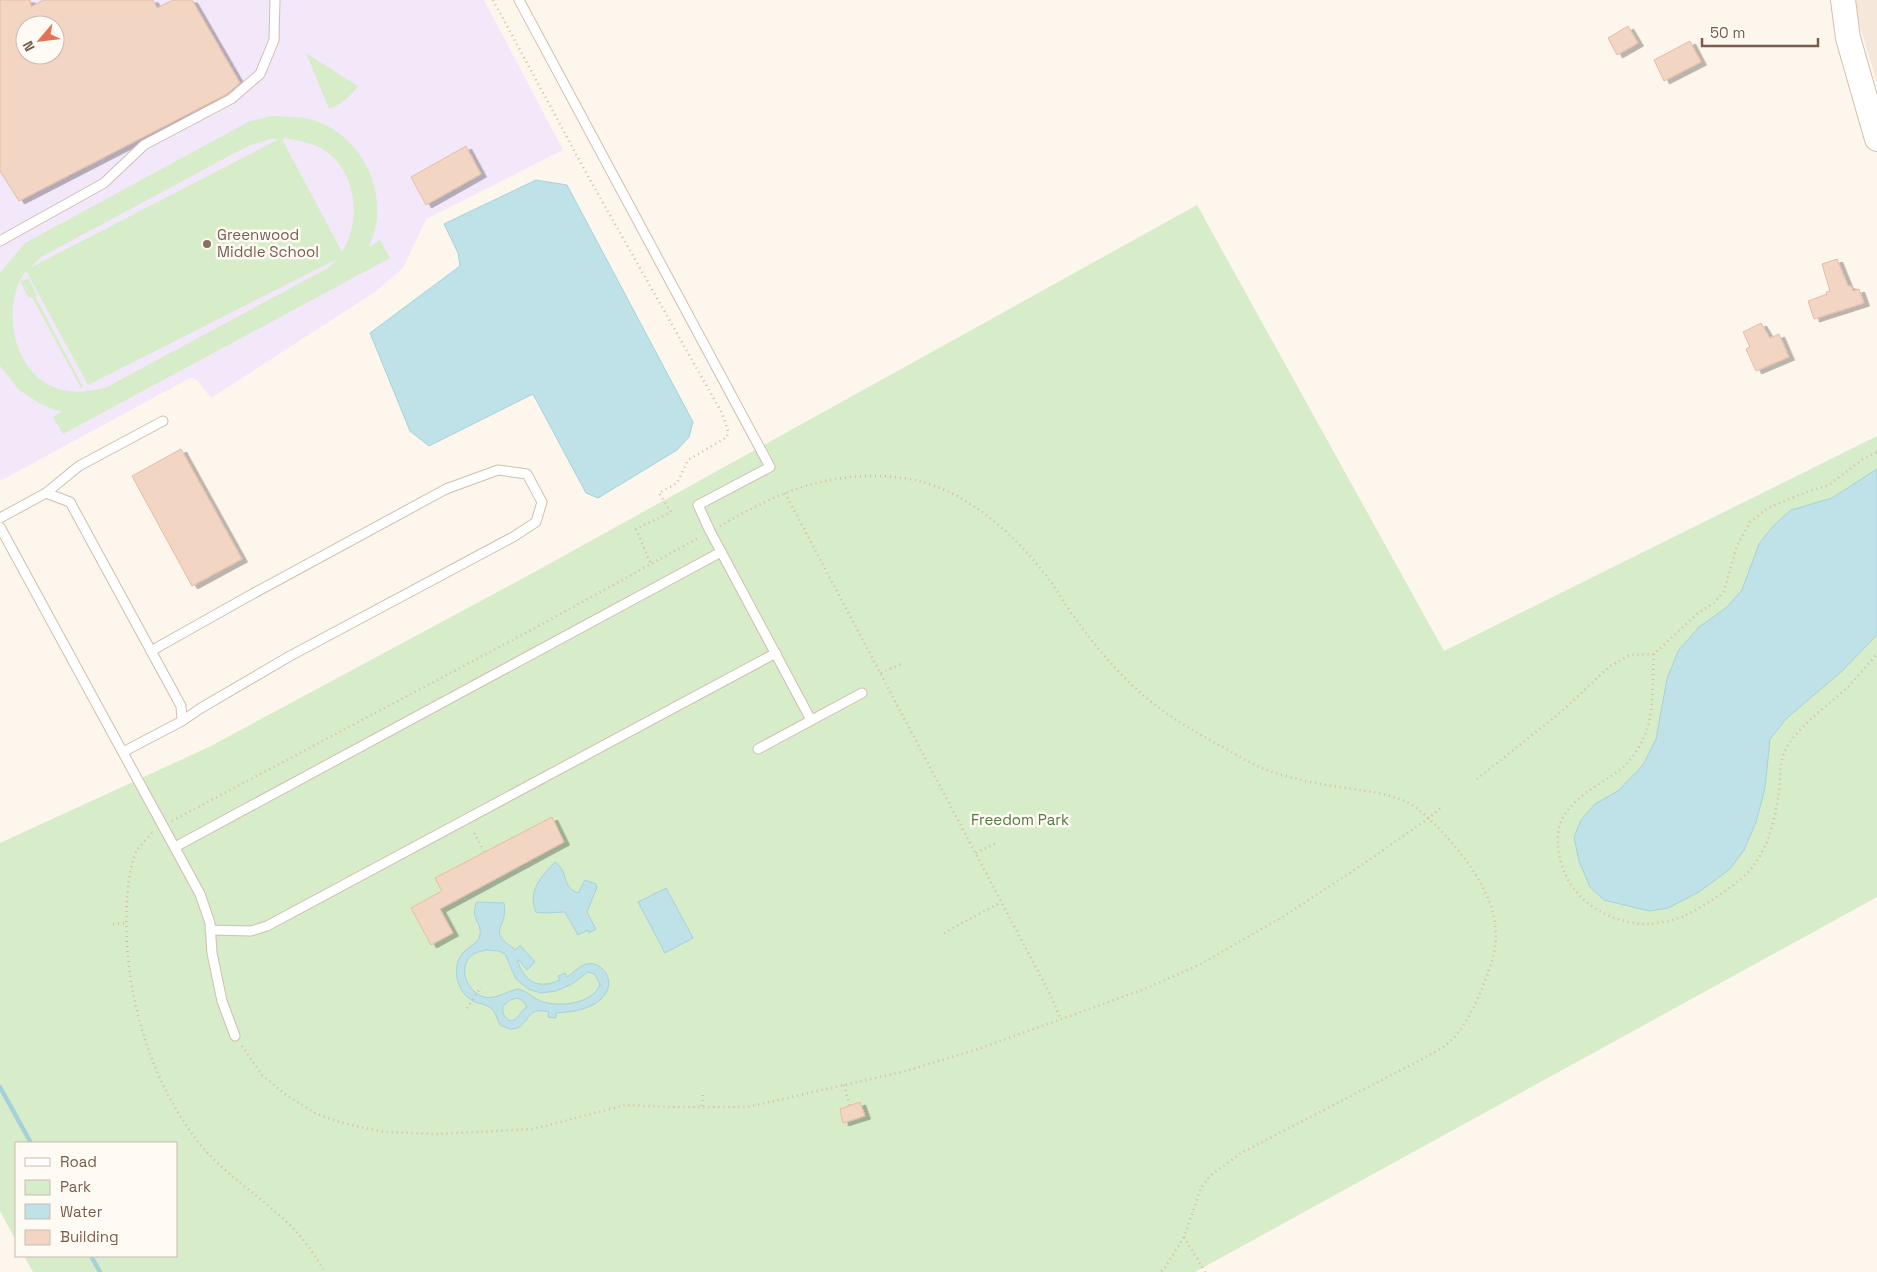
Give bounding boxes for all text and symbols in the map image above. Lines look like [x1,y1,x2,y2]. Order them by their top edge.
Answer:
north arrow [15,15,65,65]
scale bar [1702,15,1818,47]
text: 50 m [1710,23,1745,42]
text: N [18,38,39,54]
place label: Greenwood Middle School [217,225,319,261]
marker: Greenwood Middle School [201,238,213,250]
park label: Freedom Park [971,810,1069,829]
legend [15,1142,178,1257]
text: Road [60,1152,97,1171]
text: Park [60,1177,91,1196]
text: Water [60,1202,103,1221]
text: Building [60,1227,119,1246]

